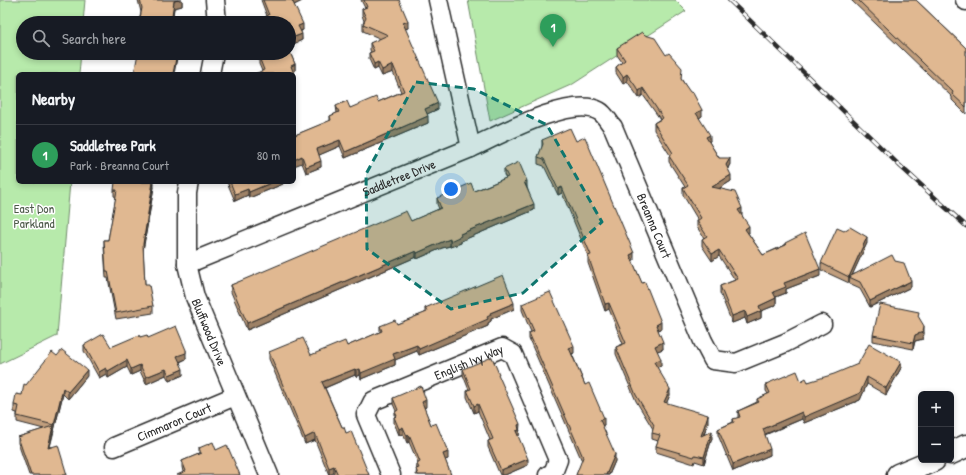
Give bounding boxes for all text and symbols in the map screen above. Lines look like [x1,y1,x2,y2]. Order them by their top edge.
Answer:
pin: 1 [540,14,566,47]
search box [16,16,296,60]
icon: search [30,27,52,49]
text: Search here [62,28,126,49]
text: Nearby [32,87,75,110]
text: Saddletree Park [70,135,156,156]
text: 1 [43,146,47,164]
text: 80 m [257,146,280,164]
street label: Saddletree Drive [360,154,438,200]
text: Park · Breanna Court [70,156,169,174]
your location [441,179,461,199]
street label: Breanna Court [633,190,676,261]
park label: East Don Parkland [13,199,55,232]
street label: Bluffwood Drive [188,296,232,368]
street label: English Ivy Way [432,339,506,384]
map controls [918,391,954,463]
button: + [918,391,954,427]
street label: Cimmaron Court [134,398,214,445]
button: − [918,427,954,463]

